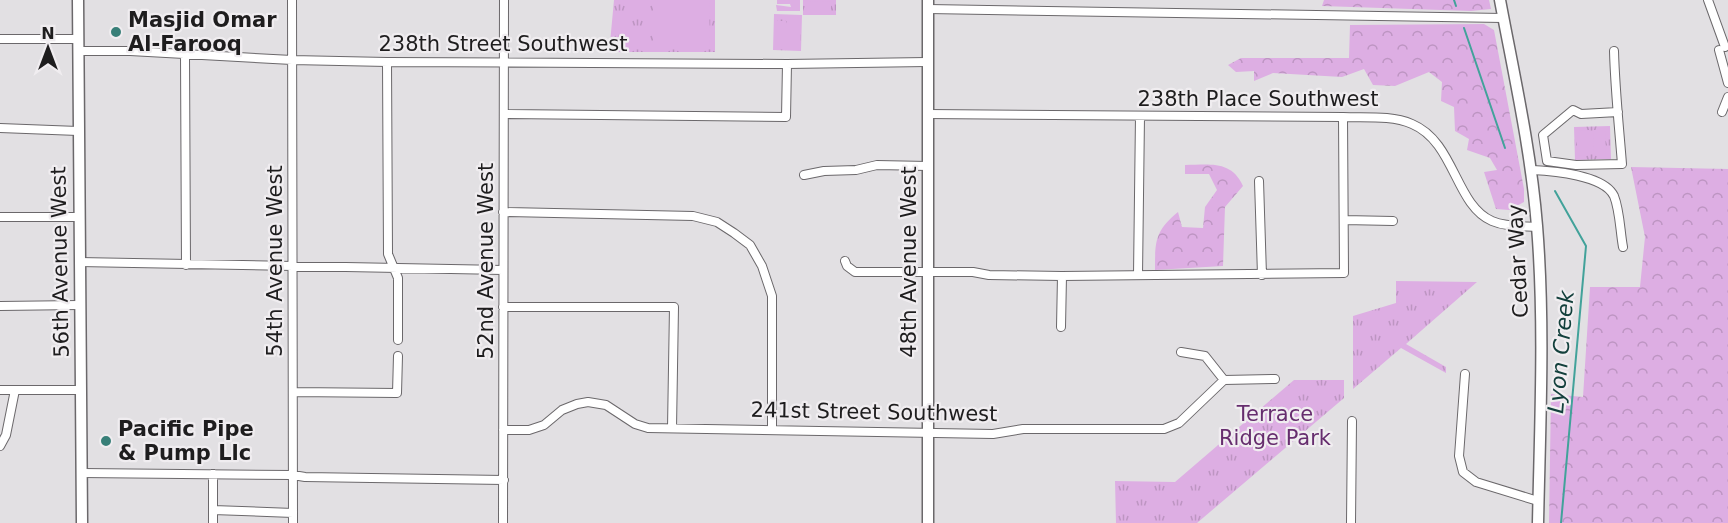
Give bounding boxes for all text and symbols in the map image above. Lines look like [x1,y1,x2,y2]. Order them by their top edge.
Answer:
place label: Masjid Omar Al-Farooq [128,8,277,56]
north arrow [18,18,78,78]
text: N [41,24,55,43]
marker: Masjid Omar Al-Farooq [109,25,123,39]
street label: 238th Street Southwest [378,32,628,56]
street label: 238th Place Southwest [1137,87,1379,111]
street label: 52nd Avenue West [474,163,498,359]
street label: 54th Avenue West [263,165,287,357]
street label: 56th Avenue West [46,166,74,358]
street label: 48th Avenue West [897,166,921,358]
street label: Cedar Way [1503,204,1533,318]
water label: Lyon Creek [1543,288,1579,414]
street label: 241st Street Southwest [750,398,998,426]
park label: Terrace Ridge Park [1219,402,1332,450]
place label: Pacific Pipe & Pump Llc [118,417,254,465]
marker: Pacific Pipe & Pump Llc [99,434,113,448]

